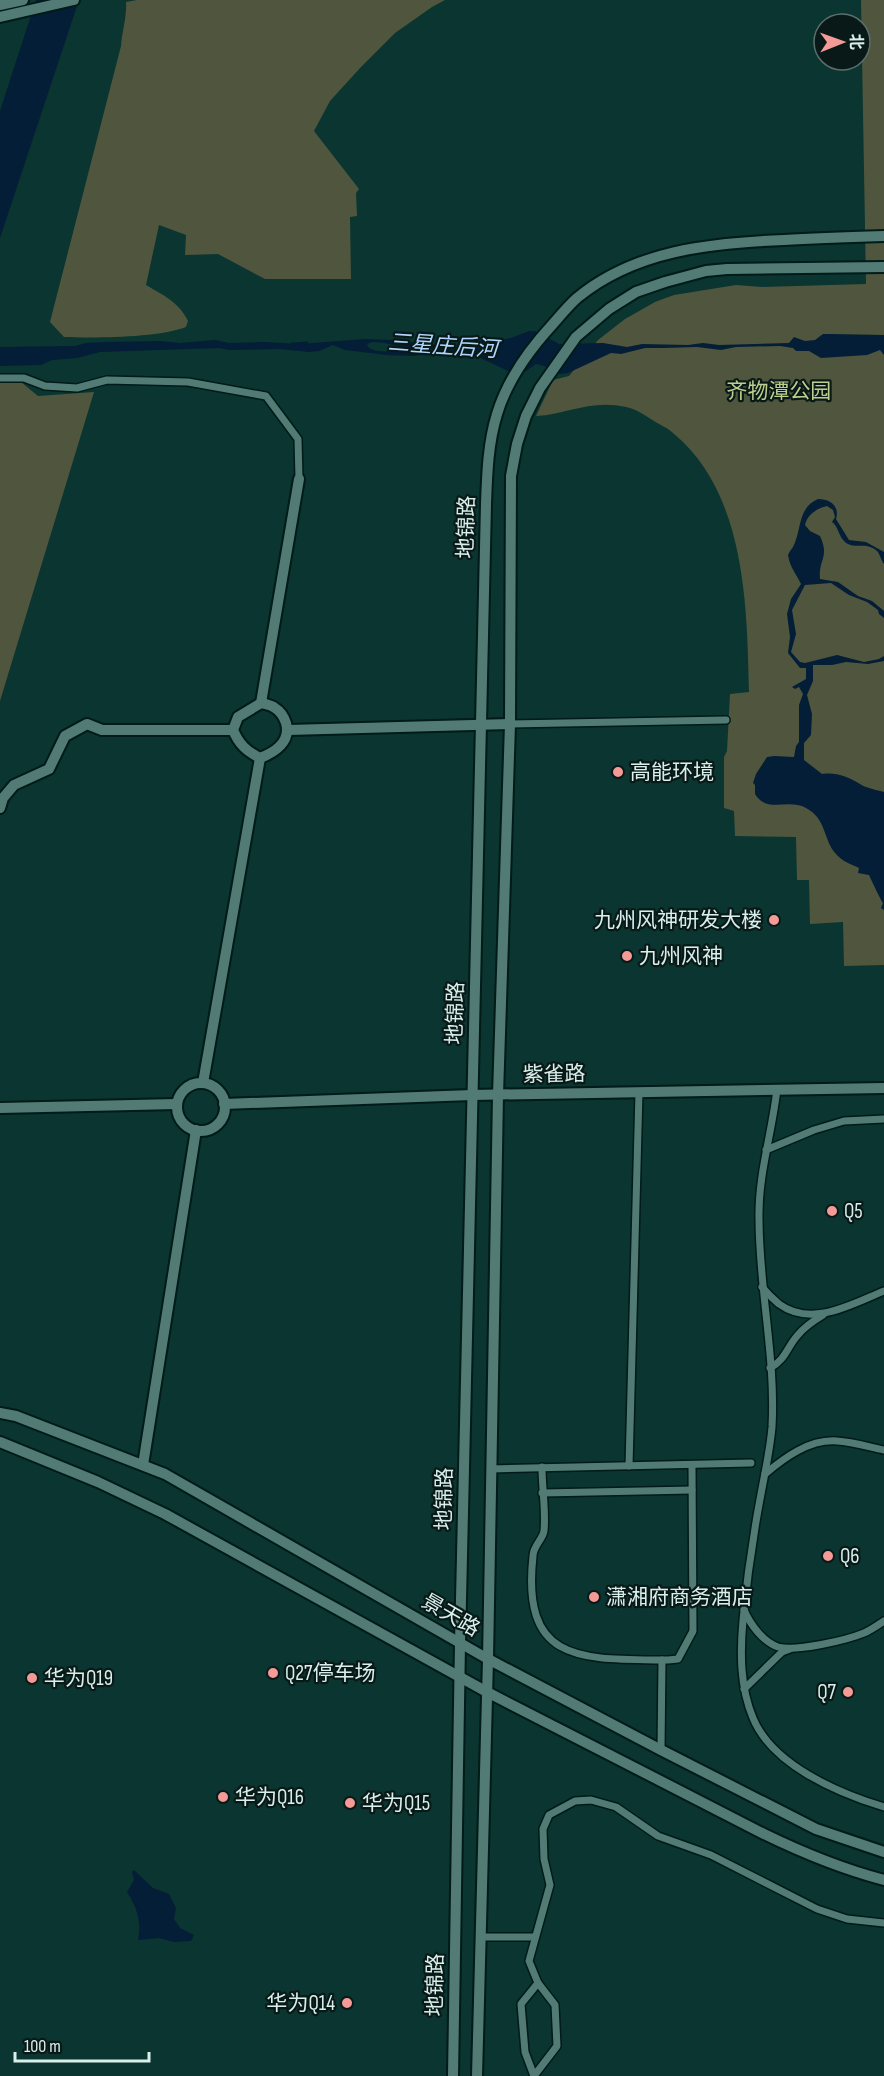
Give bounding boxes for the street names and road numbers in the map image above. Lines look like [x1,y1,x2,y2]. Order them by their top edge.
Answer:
street label: 地锦路 [453,495,480,559]
street label: 地锦路 [442,981,469,1045]
street label: 紫雀路 [522,1061,586,1088]
street label: 地锦路 [431,1467,458,1531]
street label: 景天路 [417,1589,484,1642]
street label: 地锦路 [422,1953,449,2017]

